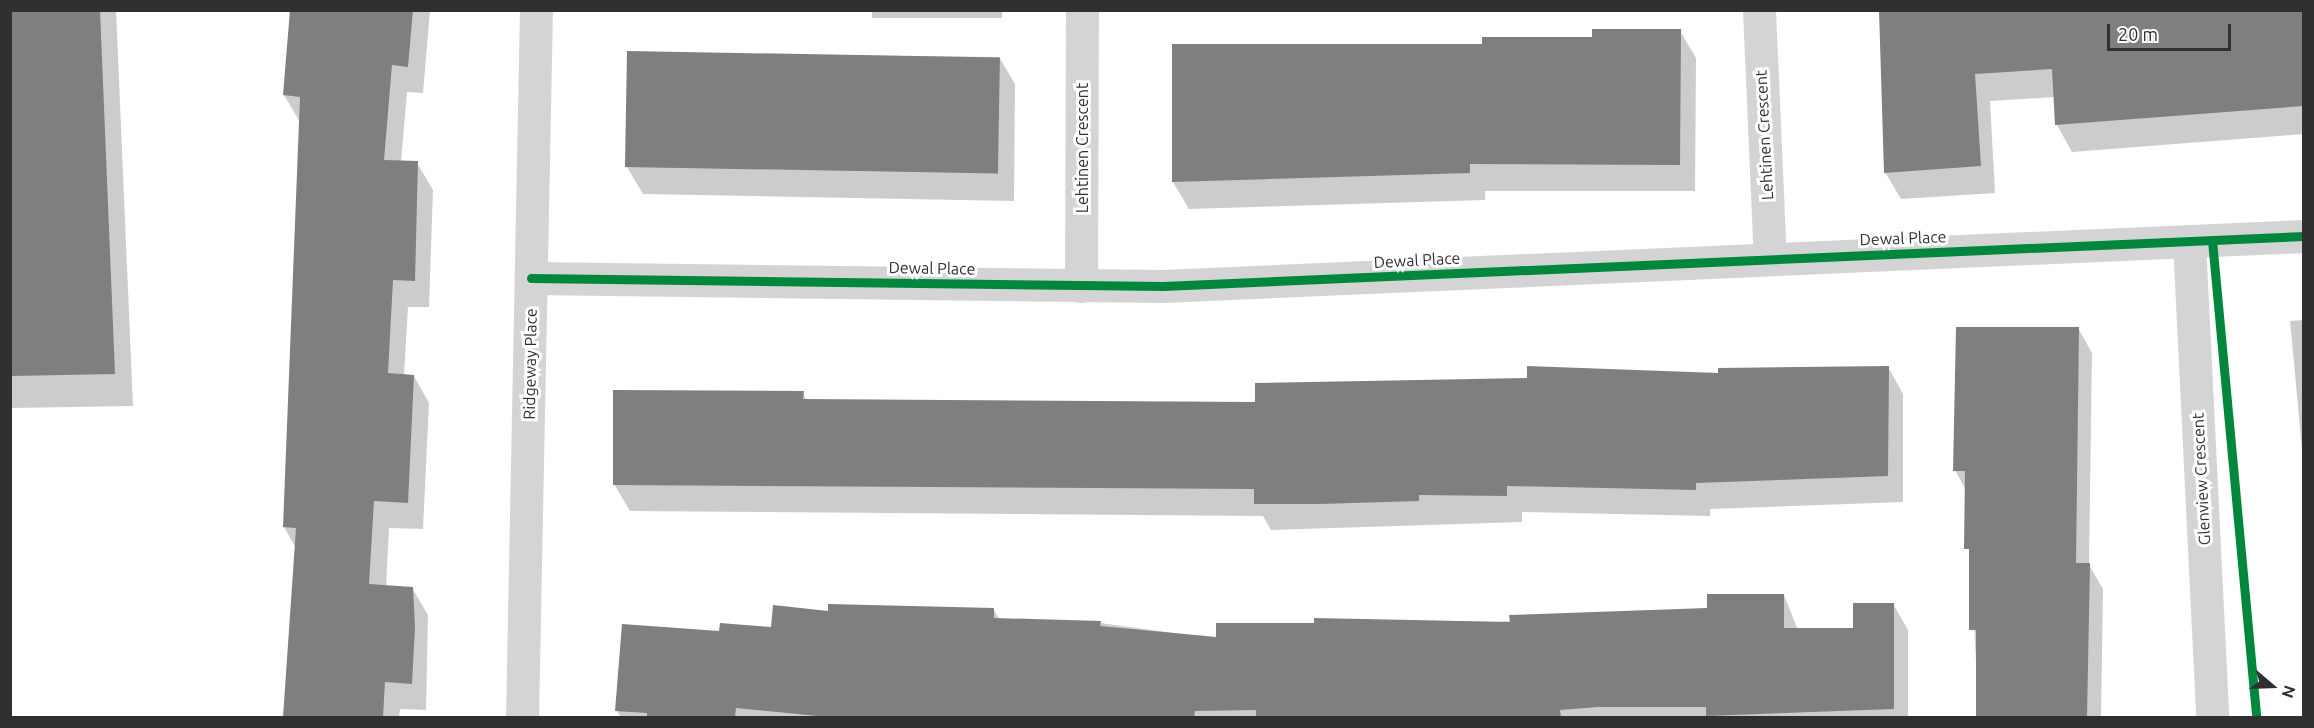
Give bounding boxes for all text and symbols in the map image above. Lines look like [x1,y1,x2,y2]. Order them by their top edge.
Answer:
scale bar [2110,12,2234,50]
text: 20 m [2118,24,2158,44]
street label: Lehtinen Crescent [1751,69,1777,201]
street label: Lehtinen Crescent [1072,83,1092,213]
street label: Dewal Place [1859,227,1947,249]
street label: Dewal Place [1373,248,1461,272]
street label: Dewal Place [888,258,976,278]
street label: Ridgeway Place [519,308,541,420]
street label: Glenview Crescent [2188,412,2214,546]
north arrow [2242,656,2302,716]
text: N [2279,683,2299,700]

